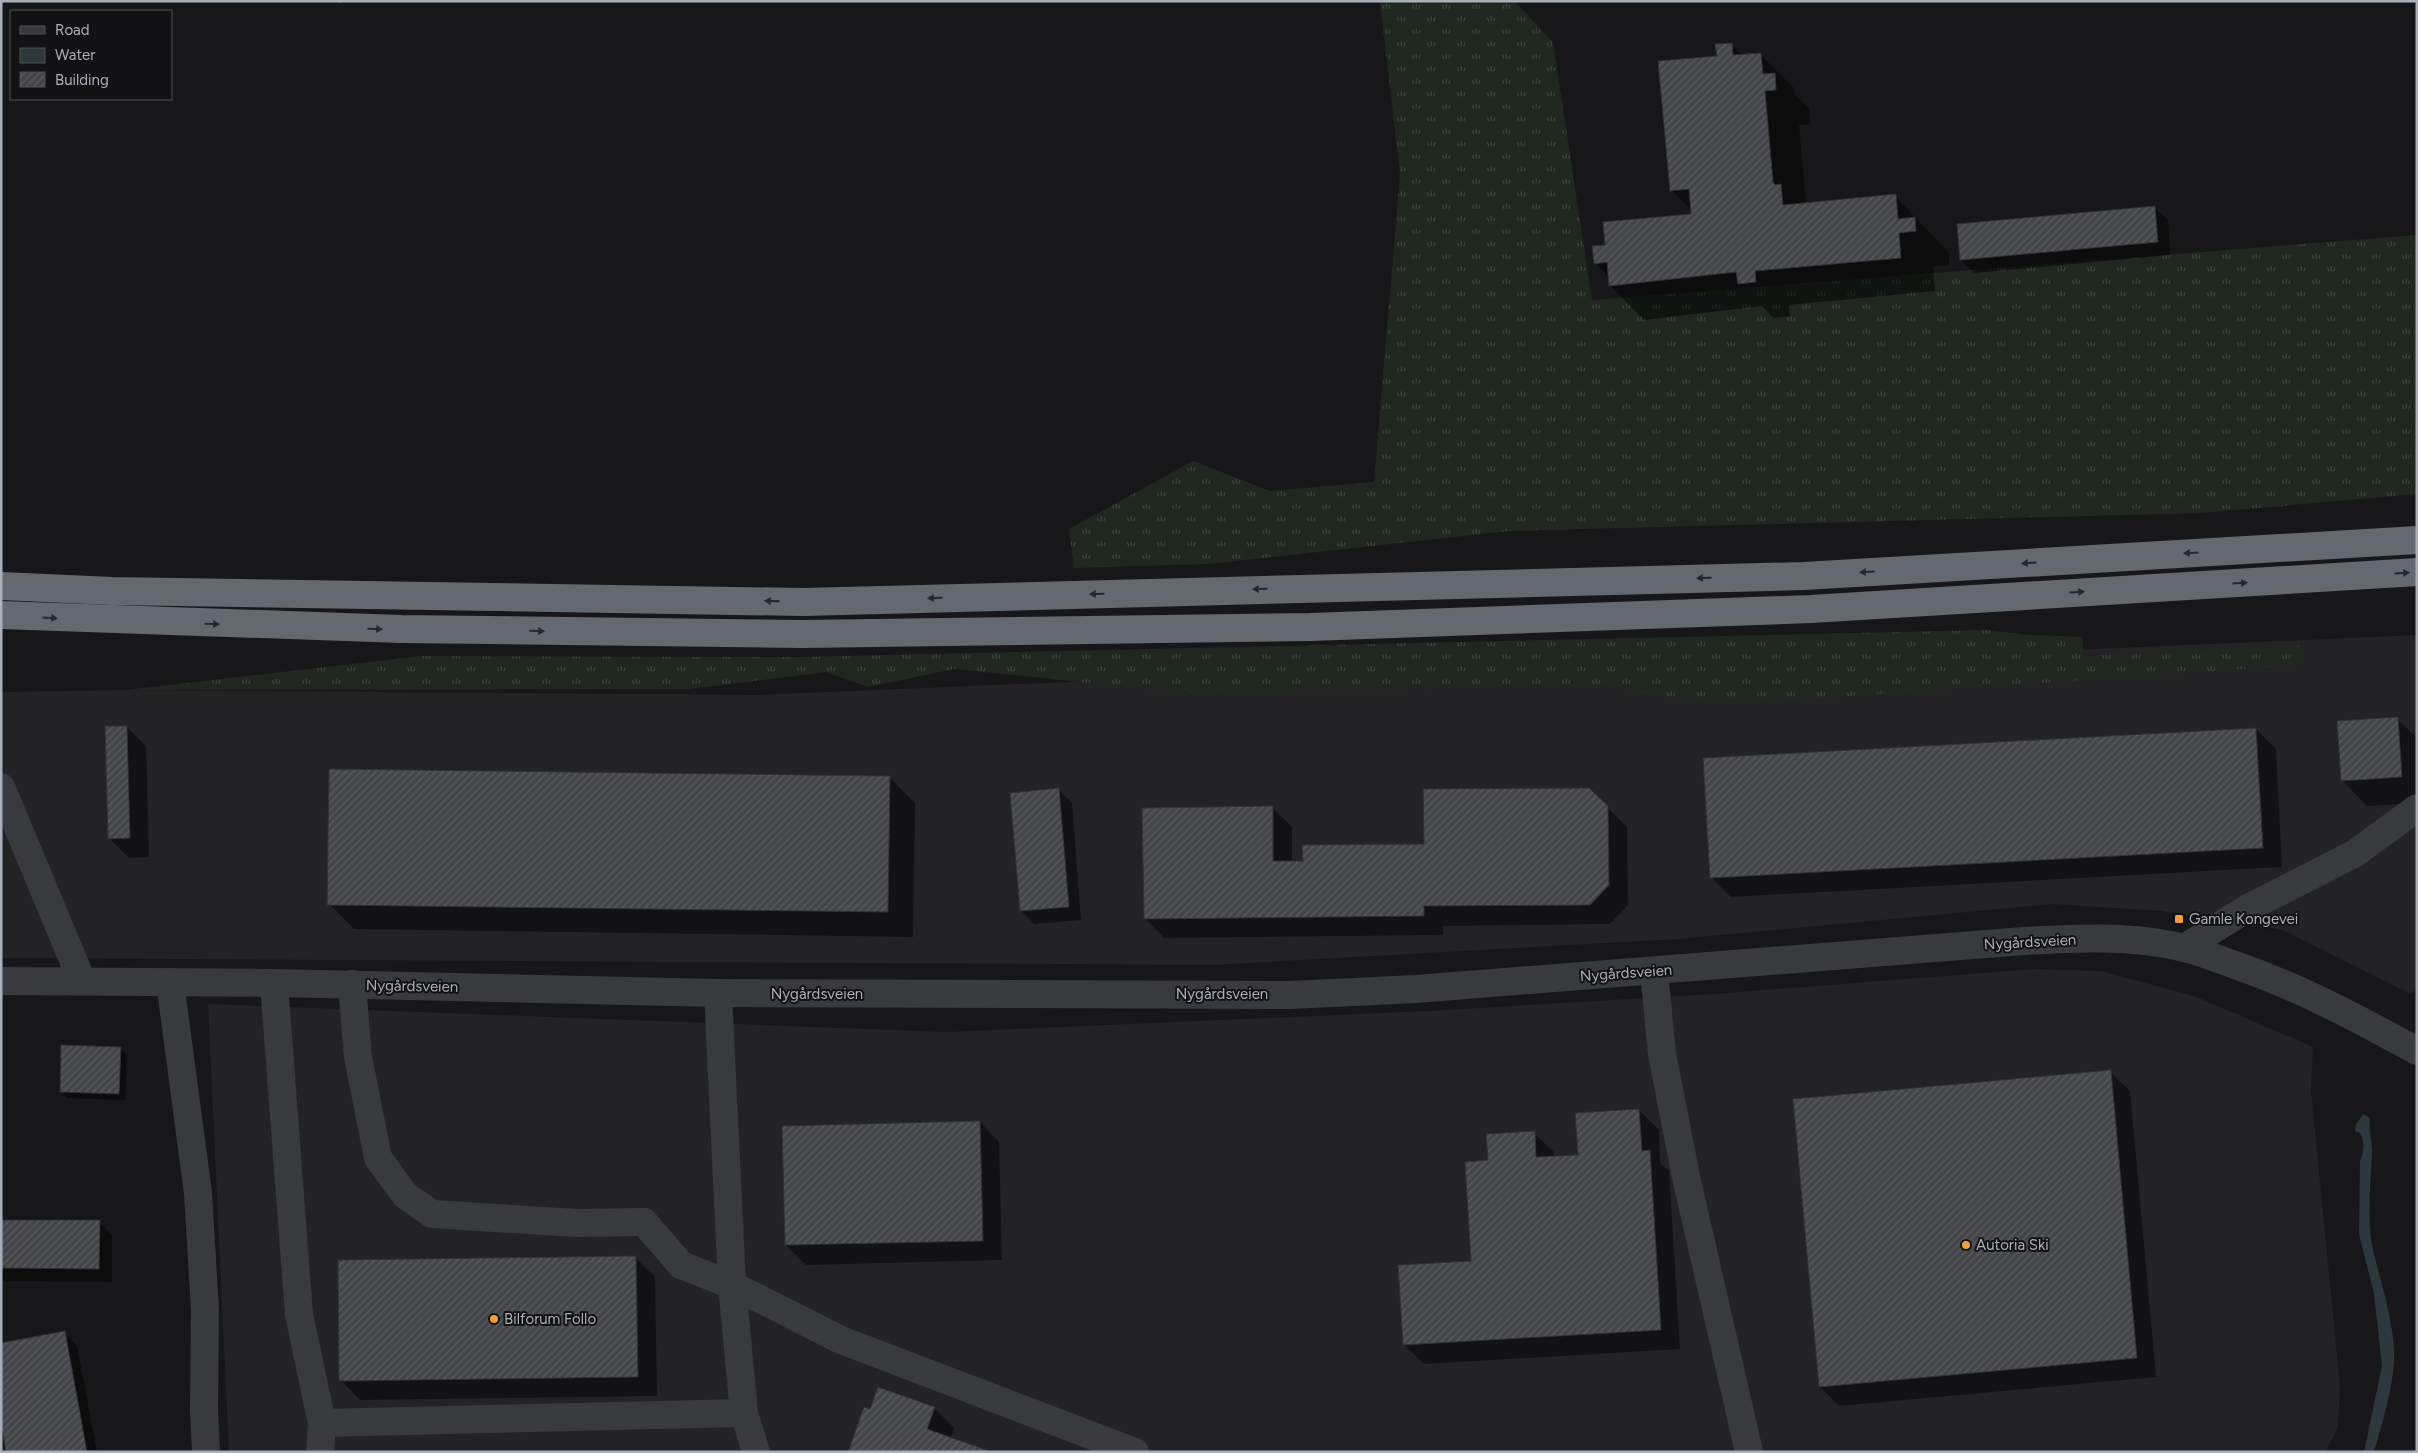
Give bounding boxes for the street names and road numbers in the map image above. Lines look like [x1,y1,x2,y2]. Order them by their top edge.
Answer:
street label: Nygårdsveien [1983,931,2077,953]
street label: Nygårdsveien [1579,961,1673,985]
street label: Nygårdsveien [366,976,458,996]
street label: Nygårdsveien [771,985,863,1003]
street label: Nygårdsveien [1176,985,1268,1003]

